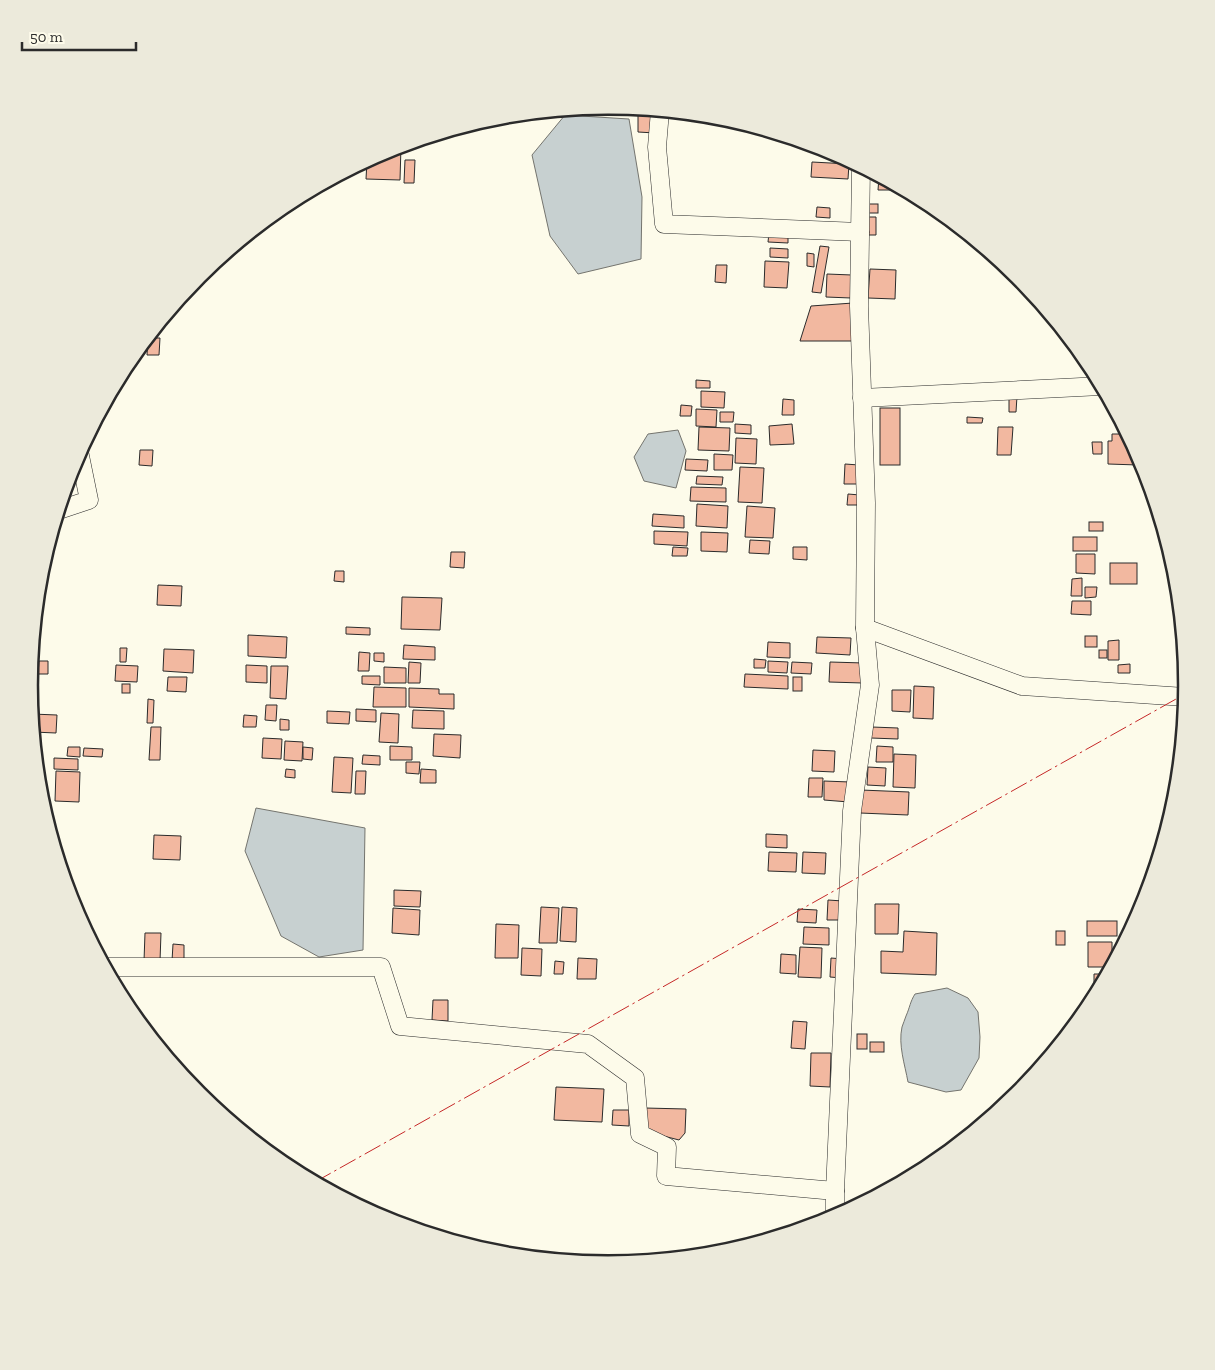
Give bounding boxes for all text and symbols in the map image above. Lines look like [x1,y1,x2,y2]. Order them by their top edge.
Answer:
scale bar [22,20,136,52]
text: 50 m [30,28,63,46]

